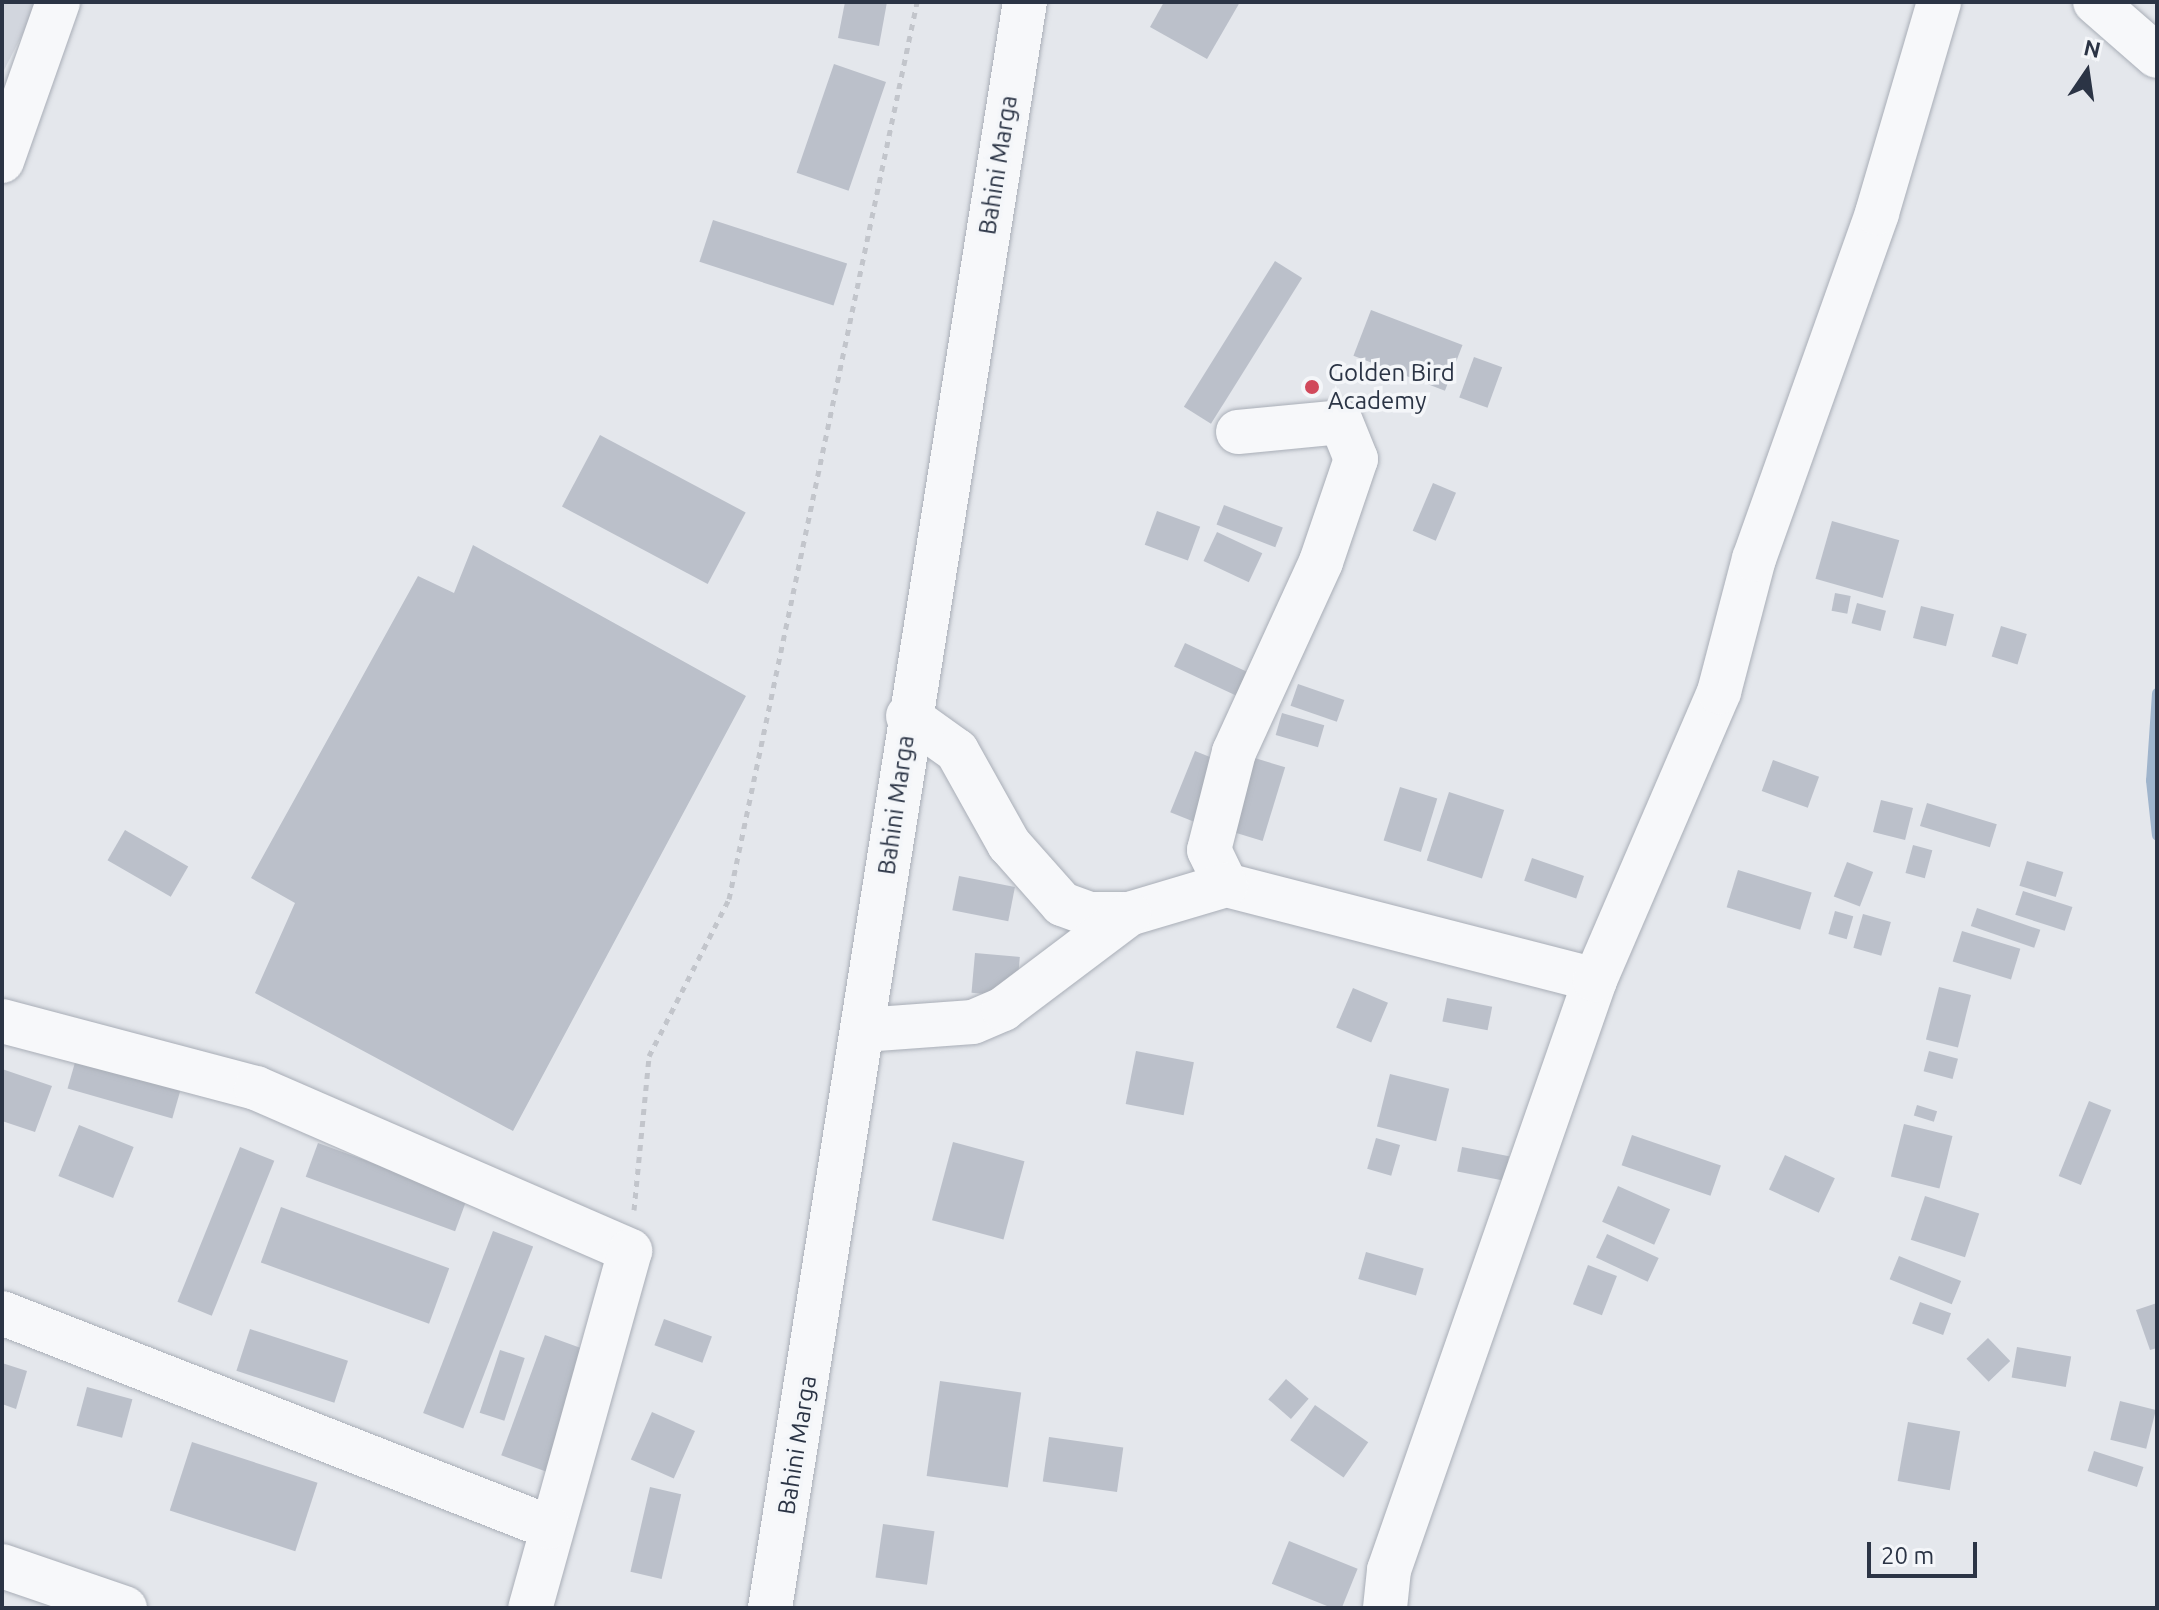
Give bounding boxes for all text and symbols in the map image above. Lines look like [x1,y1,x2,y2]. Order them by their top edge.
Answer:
north arrow [2047,32,2127,112]
text: N [2082,34,2103,62]
street label: Bahini Marga [973,93,1023,237]
place label: Golden Bird Academy [1328,359,1455,415]
marker: Golden Bird Academy [1303,378,1321,396]
street label: Bahini Marga [872,733,920,877]
street label: Bahini Marga [772,1373,822,1517]
scale bar [1871,1526,1981,1576]
text: 20 m [1881,1542,1934,1569]

